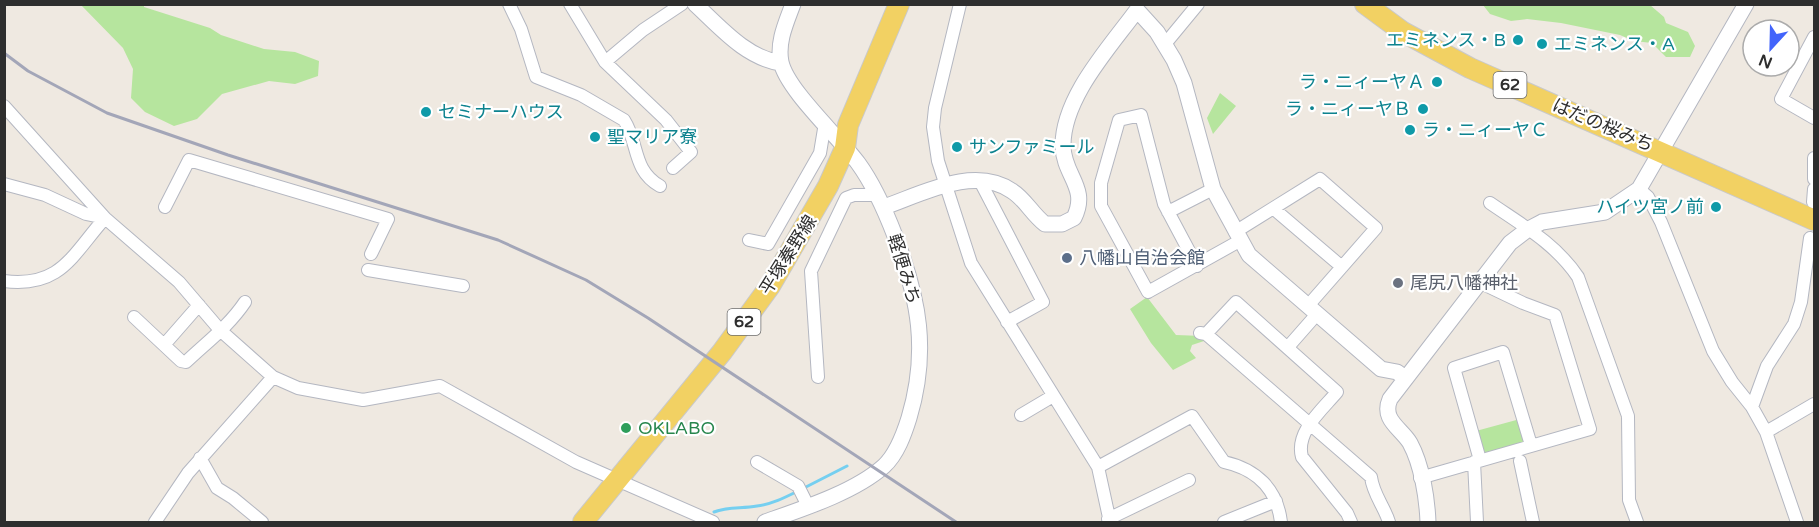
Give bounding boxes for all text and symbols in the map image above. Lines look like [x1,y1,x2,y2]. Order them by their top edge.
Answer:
north arrow [1741,18,1801,78]
place label: エミネンス・B [1386,29,1506,51]
marker: エミネンス・B [1511,33,1525,47]
place label: エミネンス・A [1554,33,1675,55]
marker: エミネンス・A [1535,37,1549,51]
text: N [1756,49,1775,73]
place label: ラ・ニィーヤＡ [1299,71,1425,93]
road number: 62 [1494,72,1526,98]
marker: ラ・ニィーヤＡ [1430,75,1444,89]
street label: はだの桜みち [1549,94,1657,156]
place label: ラ・ニィーヤＢ [1285,98,1411,120]
place label: セミナーハウス [438,101,564,123]
marker: ラ・ニィーヤＢ [1416,102,1430,116]
marker: セミナーハウス [419,105,433,119]
place label: ラ・ニィーヤＣ [1422,119,1548,141]
marker: ラ・ニィーヤＣ [1403,123,1417,137]
place label: 聖マリア寮 [607,126,697,148]
marker: 聖マリア寮 [588,130,602,144]
place label: サンファミール [969,136,1094,158]
marker: サンファミール [950,140,964,154]
place label: ハイツ宮ノ前 [1596,196,1704,218]
marker: ハイツ宮ノ前 [1709,200,1723,214]
street label: 平塚秦野線 [755,211,821,299]
street label: 軽便みち [883,231,925,307]
place label: 八幡山自治会館 [1079,247,1205,269]
marker: 八幡山自治会館 [1060,251,1074,265]
place label: 尾尻八幡神社 [1410,272,1518,294]
marker: 尾尻八幡神社 [1391,276,1405,290]
road number: 62 [728,309,760,335]
place label: OKLABO [638,417,715,439]
marker: OKLABO [619,421,633,435]

